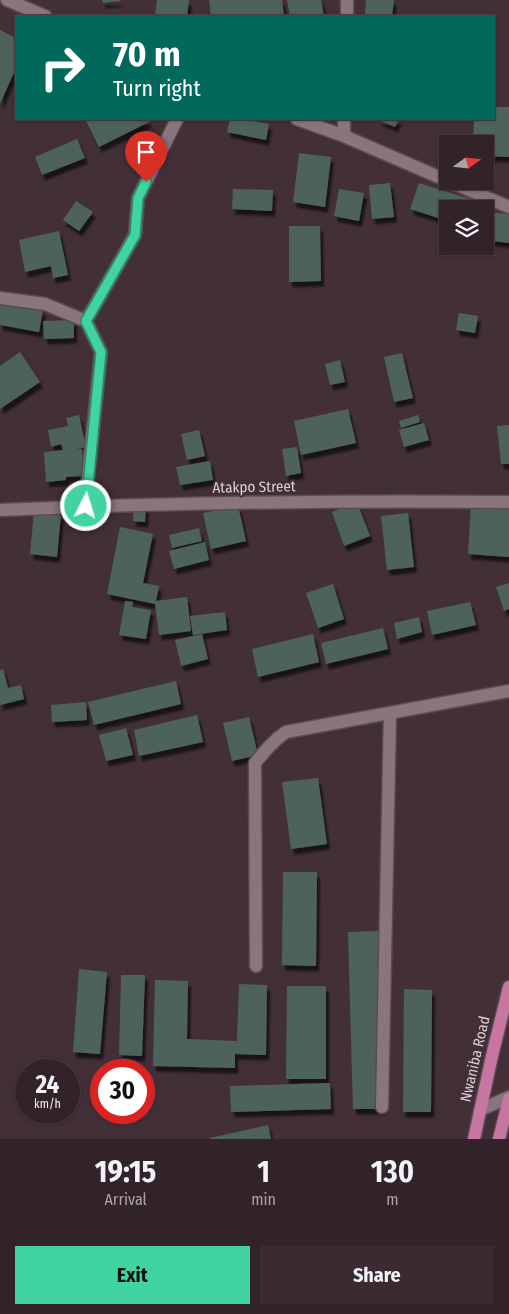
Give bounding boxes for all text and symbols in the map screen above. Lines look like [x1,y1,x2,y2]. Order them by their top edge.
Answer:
text: 70 m [113,33,181,75]
icon: right [30,35,95,100]
text: Turn right [113,75,201,102]
pin [125,131,167,182]
north arrow [439,135,494,190]
map controls [439,135,494,255]
icon: arrive [132,138,160,166]
button: layers [439,200,494,255]
street label: Atakpo Street [212,477,296,497]
position arrow [59,479,111,531]
street label: Nwaniba Road [456,1014,494,1104]
speed limit sign: 30 [90,1059,155,1124]
text: 24 [36,1070,59,1100]
text: km/h [34,1097,61,1111]
text: 19:15 [95,1154,156,1190]
text: 1 [257,1154,270,1190]
text: 130 [371,1154,414,1190]
text: Arrival [104,1190,147,1209]
text: min [251,1190,276,1209]
text: m [386,1190,399,1209]
button: Exit [15,1246,250,1304]
button: Share [260,1246,494,1304]

